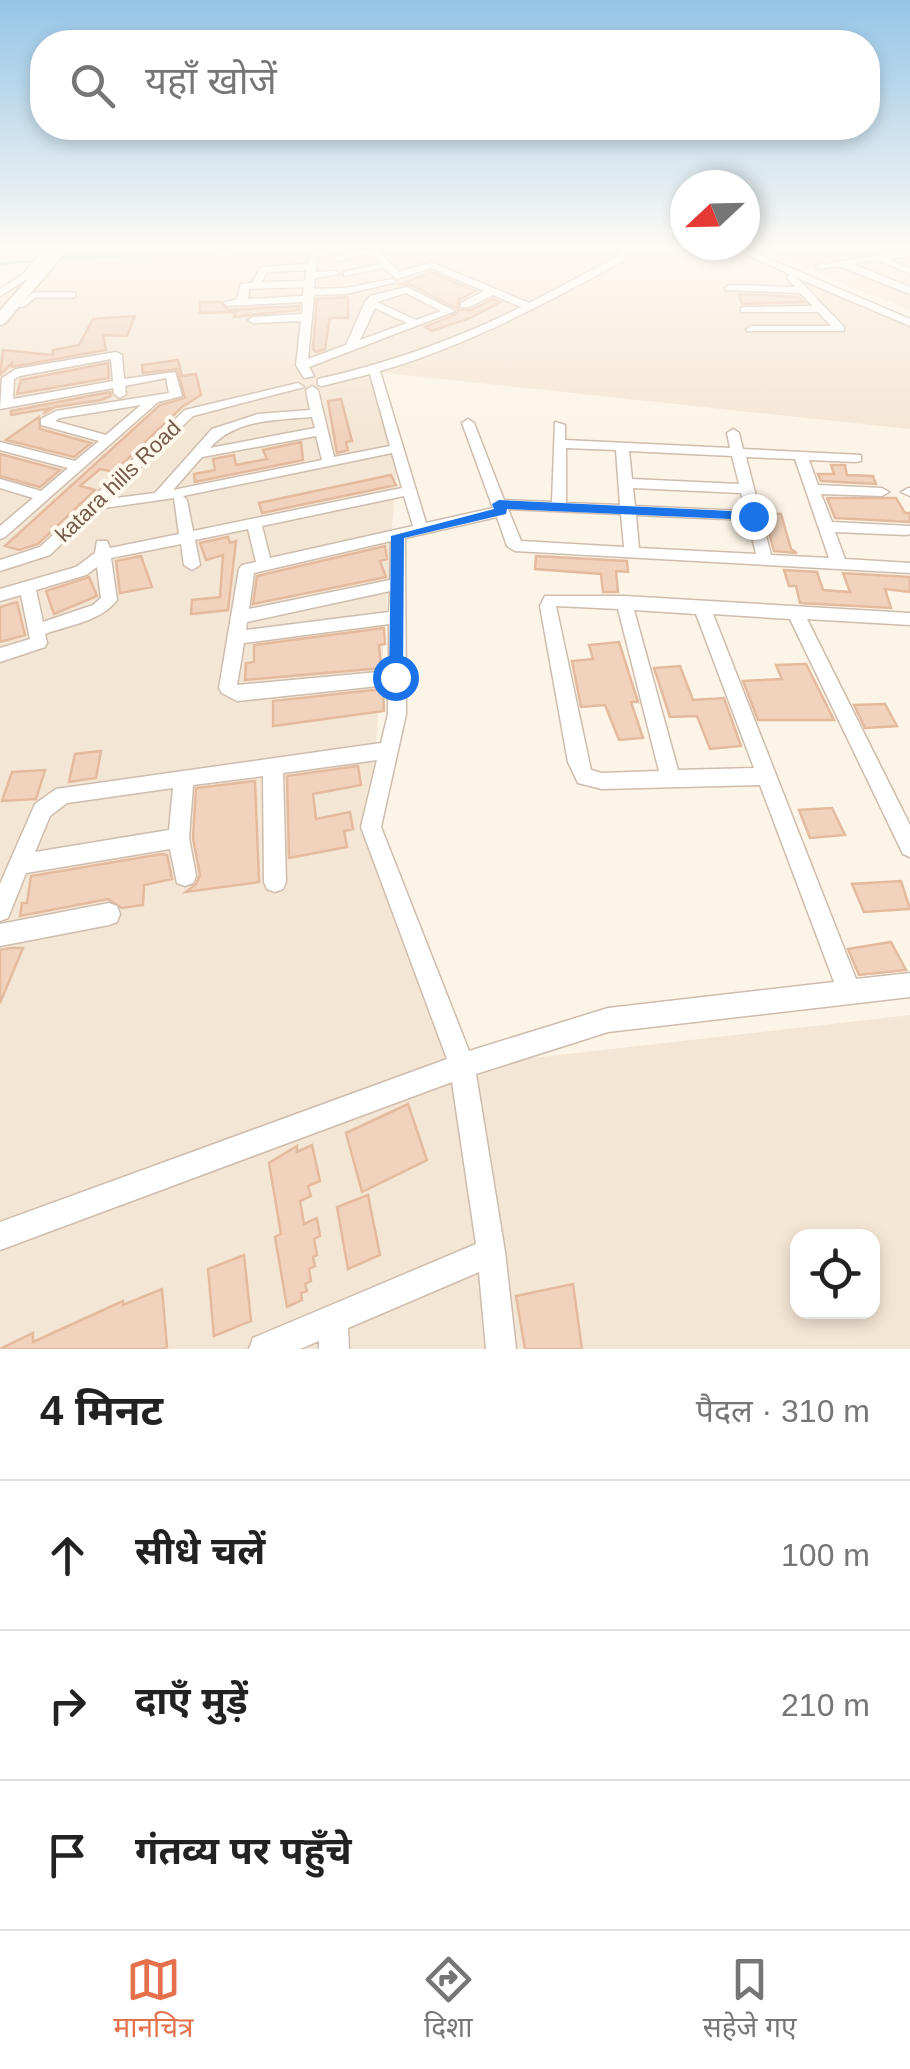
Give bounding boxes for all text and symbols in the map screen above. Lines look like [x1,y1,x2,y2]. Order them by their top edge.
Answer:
search box [30,30,880,140]
icon: search [65,58,120,113]
text: यहाँ खोजें [145,60,277,102]
north arrow [670,170,760,260]
street label: katara hills Road [50,415,186,547]
route end [731,494,777,540]
route start [373,655,419,701]
map controls [790,1229,880,1319]
button: locate [790,1229,880,1319]
text: 4 मिनट [40,1387,163,1434]
text: पैदल · 310 m [696,1393,870,1429]
icon: ahead [40,1528,95,1583]
text: सीधे चलें [135,1530,265,1572]
text: 100 m [781,1537,870,1573]
icon: right [40,1678,95,1733]
text: दाएँ मुड़ें [135,1680,248,1722]
text: 210 m [781,1687,870,1723]
icon: arrive [40,1828,95,1883]
text: गंतव्य पर पहुँचे [135,1830,351,1872]
tab: मानचित्र [114,1952,194,2048]
tab: दिशा [421,1952,476,2048]
tab: सहेजे गए [703,1952,796,2048]

